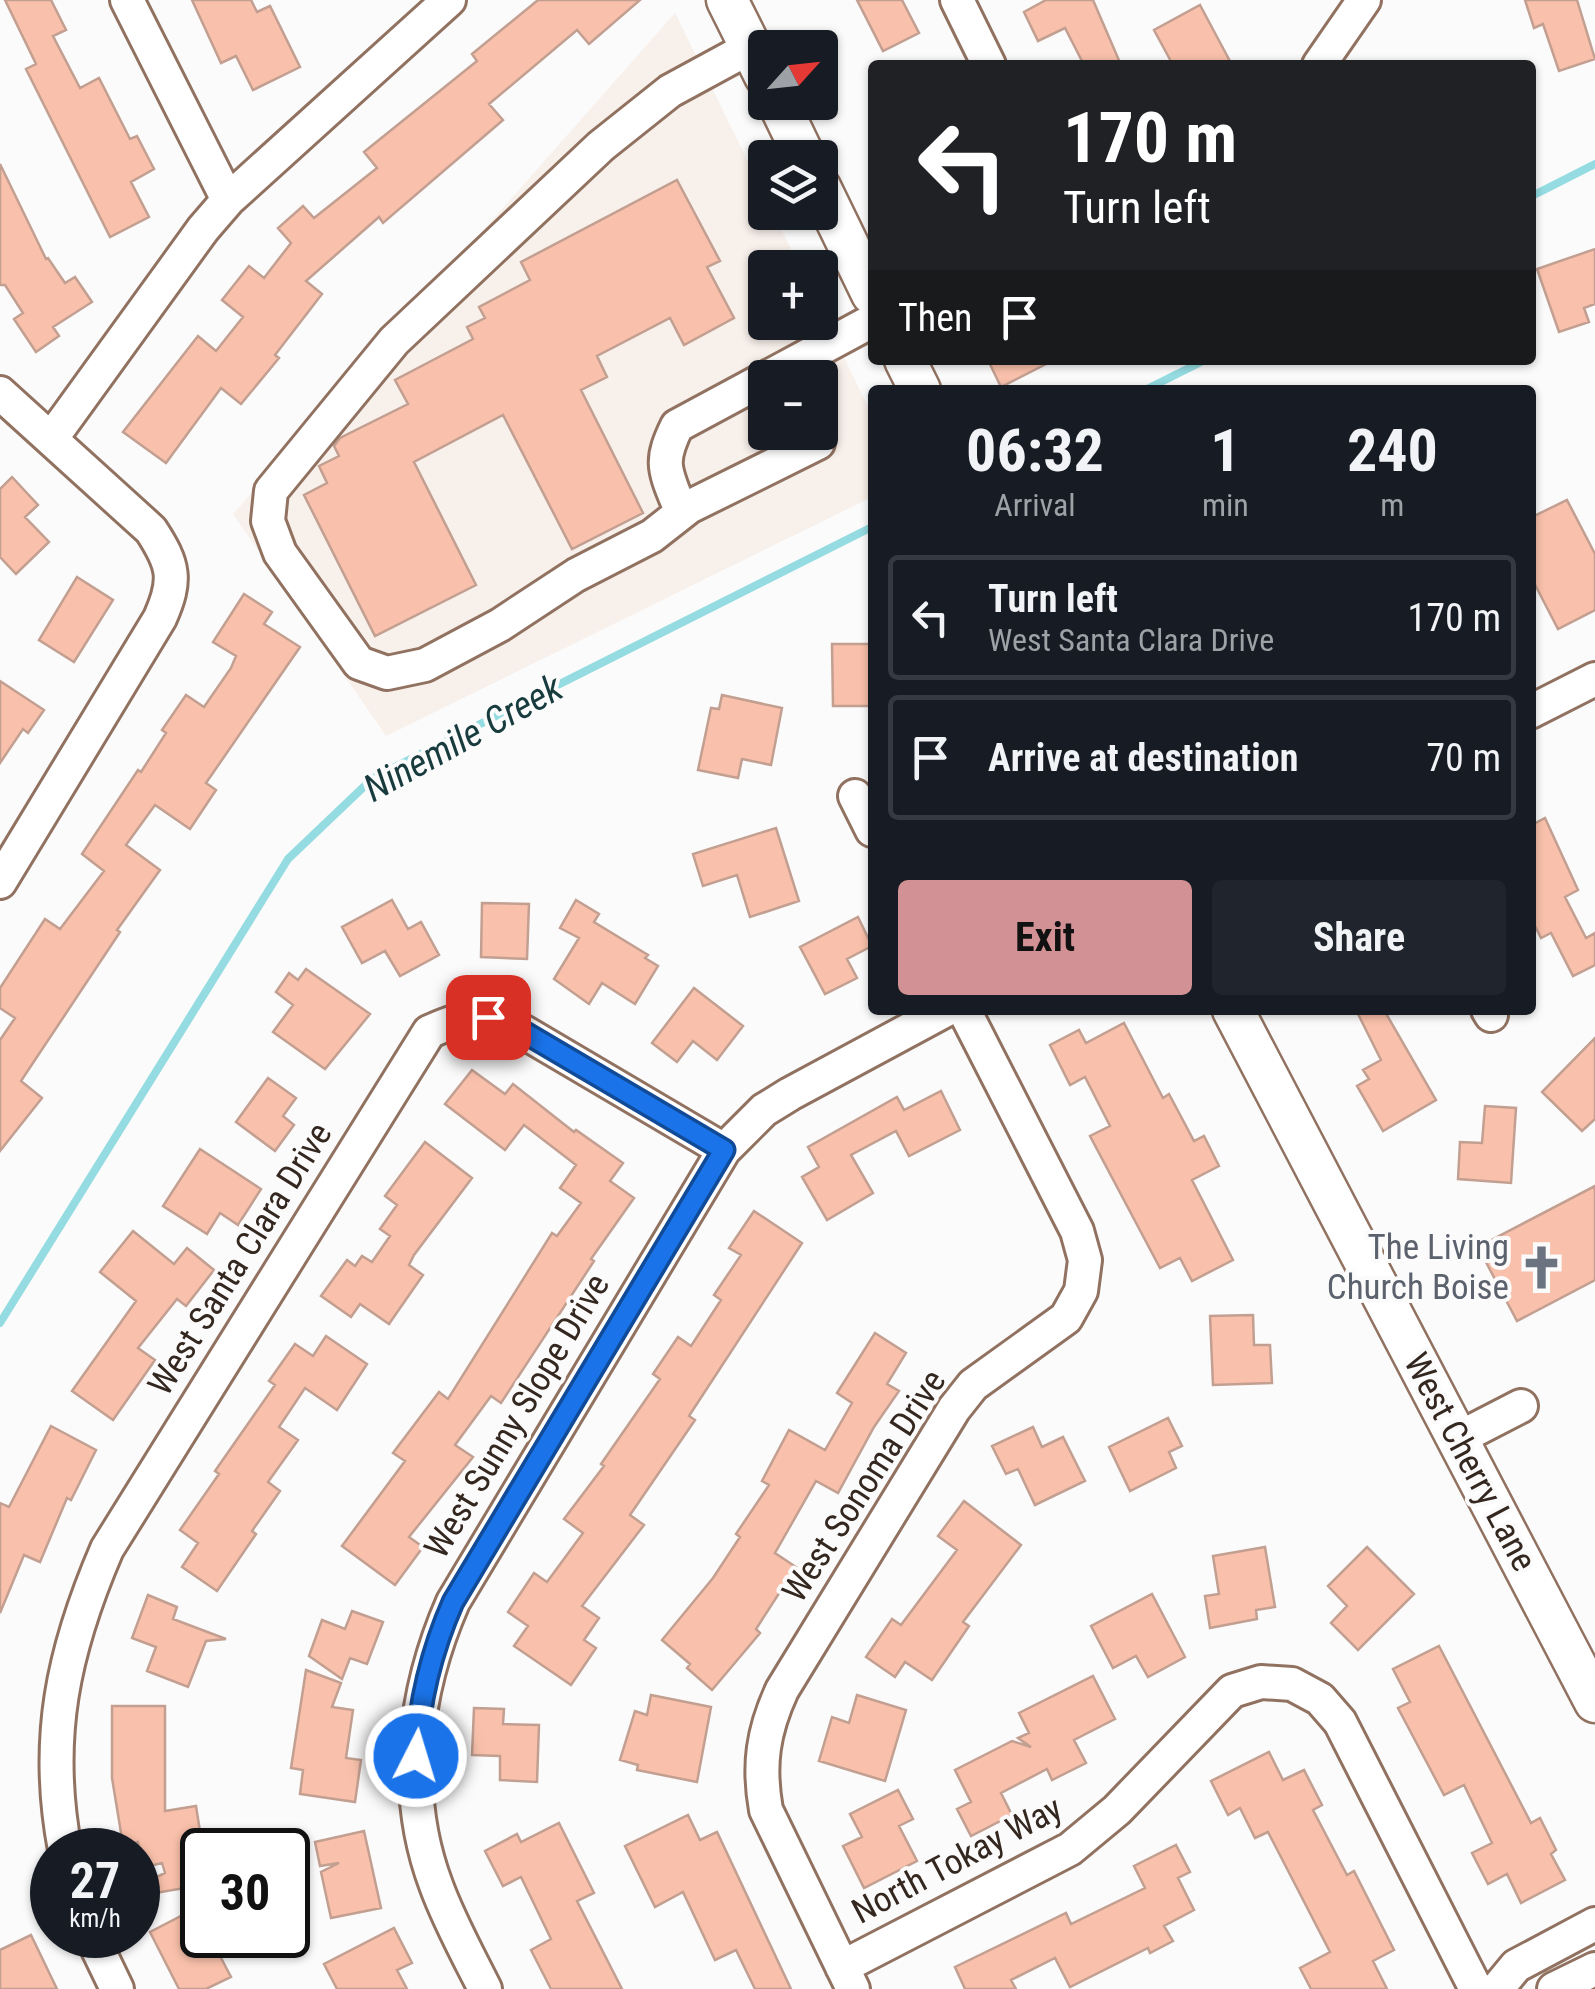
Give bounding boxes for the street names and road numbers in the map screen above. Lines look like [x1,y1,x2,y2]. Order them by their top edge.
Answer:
street label: West Santa Clara Drive [140,1115,340,1403]
street label: West Sunny Slope Drive [416,1267,618,1565]
street label: West Cherry Lane [1395,1346,1545,1578]
street label: West Sonoma Drive [774,1362,954,1610]
street label: North Tokay Way [845,1788,1069,1932]

